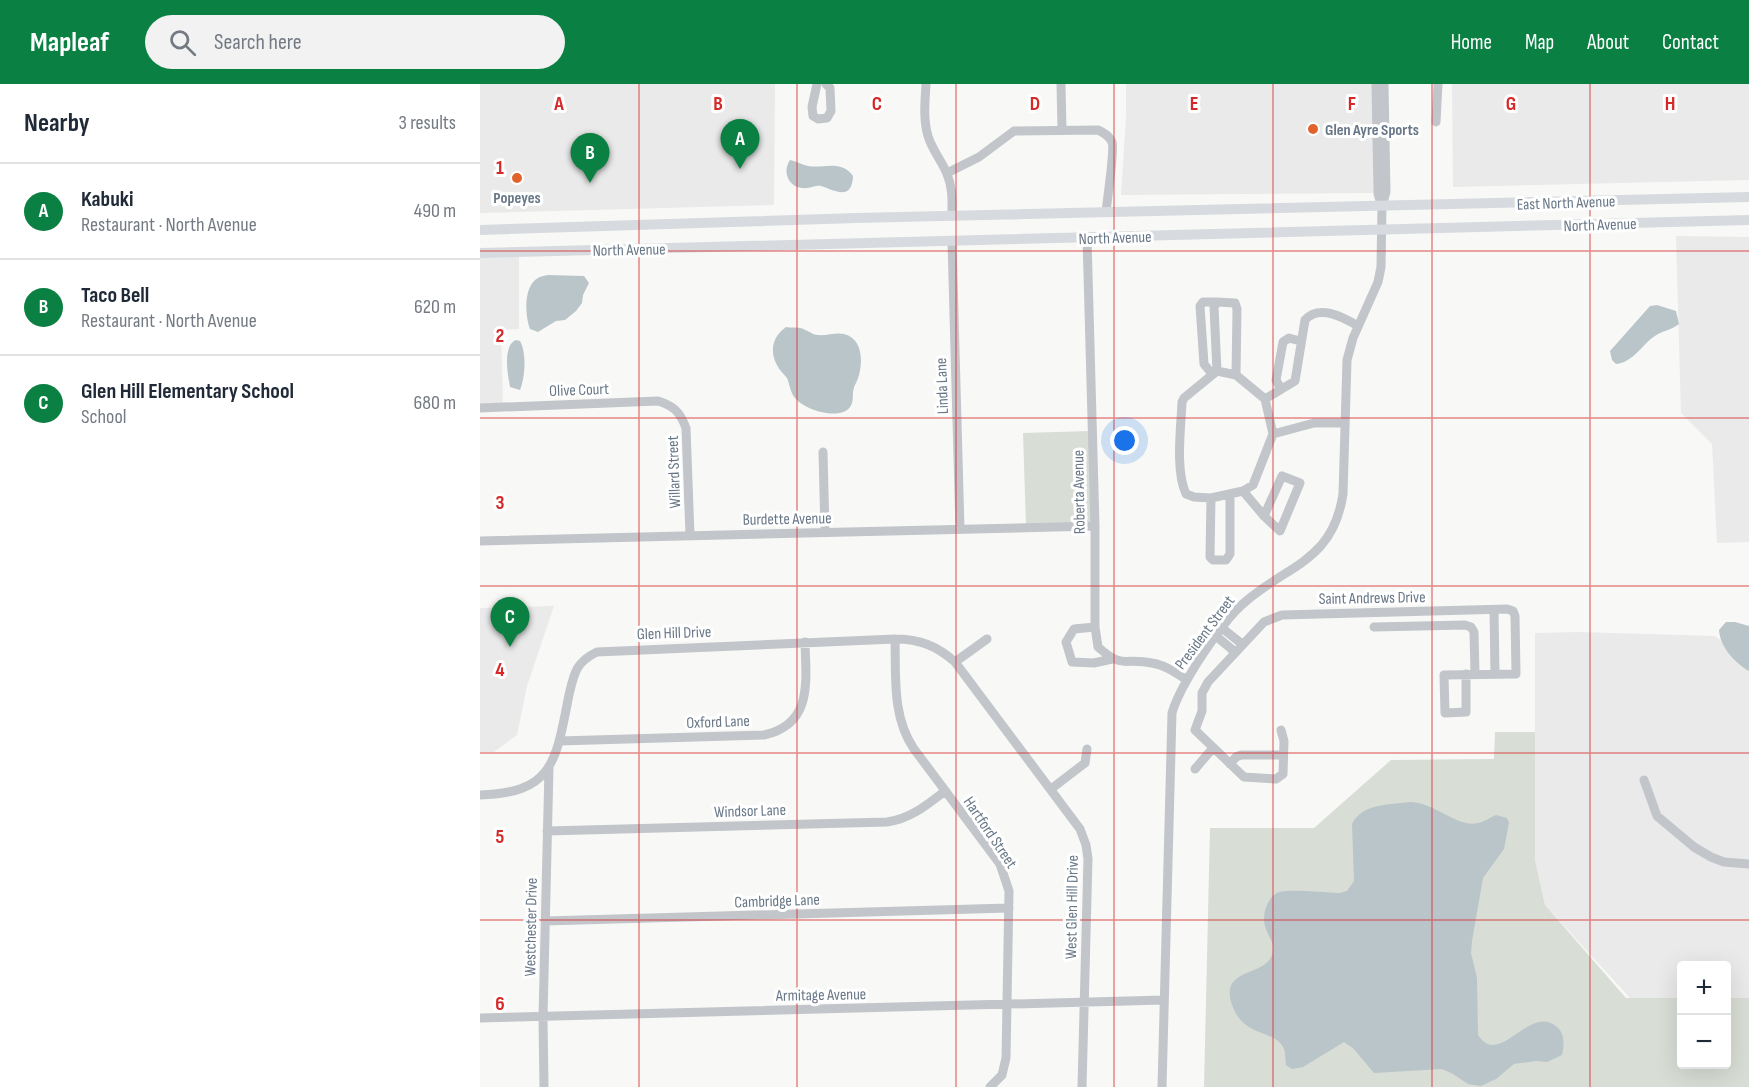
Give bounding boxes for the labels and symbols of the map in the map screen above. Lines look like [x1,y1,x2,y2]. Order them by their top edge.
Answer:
text: A [553,92,564,116]
text: B [713,92,723,116]
text: C [872,92,882,116]
text: D [1030,92,1040,116]
text: E [1190,92,1198,116]
text: F [1348,92,1356,116]
text: G [1506,92,1516,116]
text: H [1665,92,1675,116]
pin: A [720,120,760,169]
place label: Glen Ayre Sports [1325,121,1419,140]
marker: Glen Ayre Sports [1306,122,1320,136]
pin: B [570,134,610,183]
text: 1 [496,156,504,180]
marker: Popeyes [510,171,524,185]
place label: Popeyes [493,189,541,208]
street label: East North Avenue [1516,192,1616,215]
street label: North Avenue [1563,215,1637,236]
street label: North Avenue [1078,228,1152,249]
street label: North Avenue [592,240,666,261]
text: 2 [496,324,504,348]
street label: Linda Lane [932,357,953,415]
street label: Olive Court [549,380,609,401]
your location [1110,426,1139,455]
street label: Willard Street [664,435,685,509]
street label: Roberta Avenue [1069,450,1090,534]
text: 3 [496,491,505,515]
street label: Burdette Avenue [742,509,832,530]
street label: Saint Andrews Drive [1318,588,1426,609]
street label: President Street [1171,592,1239,674]
pin: C [490,598,530,647]
street label: Glen Hill Drive [637,623,712,644]
text: 4 [495,658,505,682]
street label: Oxford Lane [686,712,750,733]
street label: Hartford Street [959,793,1021,872]
street label: Windsor Lane [714,801,786,822]
text: 5 [496,825,505,849]
street label: West Glen Hill Drive [1062,855,1083,959]
street label: Westchester Drive [521,877,542,977]
street label: Cambridge Lane [734,891,820,912]
street label: Armitage Avenue [775,985,866,1006]
text: 6 [495,992,505,1016]

